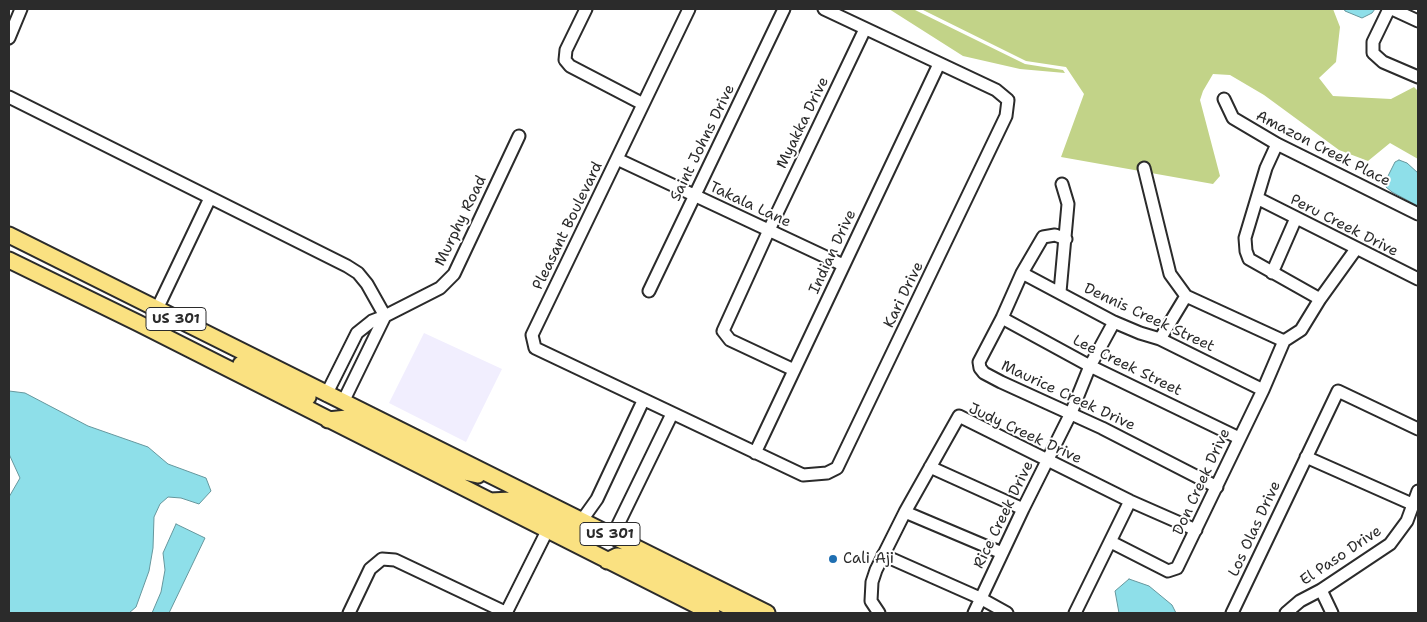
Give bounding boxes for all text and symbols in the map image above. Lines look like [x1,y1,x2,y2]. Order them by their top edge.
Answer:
street label: Myakka Drive [773,74,833,172]
street label: Saint Johns Drive [667,82,739,204]
street label: Amazon Creek Place [1253,107,1393,191]
street label: Pleasant Boulevard [529,159,607,293]
street label: Murphy Road [431,173,491,269]
street label: Takala Lane [706,178,794,232]
street label: Peru Creek Drive [1287,191,1401,261]
street label: Indian Drive [806,207,860,297]
street label: Kari Drive [880,259,928,331]
street label: Dennis Creek Street [1081,280,1217,356]
road number: US 301 [146,308,206,330]
street label: Lee Creek Street [1069,332,1185,400]
street label: Maurice Creek Drive [998,357,1138,435]
street label: Judy Creek Drive [966,400,1084,468]
street label: Don Creek Drive [1169,426,1235,538]
street label: Rice Creek Drive [970,458,1038,572]
street label: Los Olas Drive [1225,478,1285,580]
road number: US 301 [580,522,640,546]
street label: El Paso Drive [1297,522,1385,590]
place label: Cali Aji [843,550,894,568]
marker: Cali Aji [827,553,839,565]

